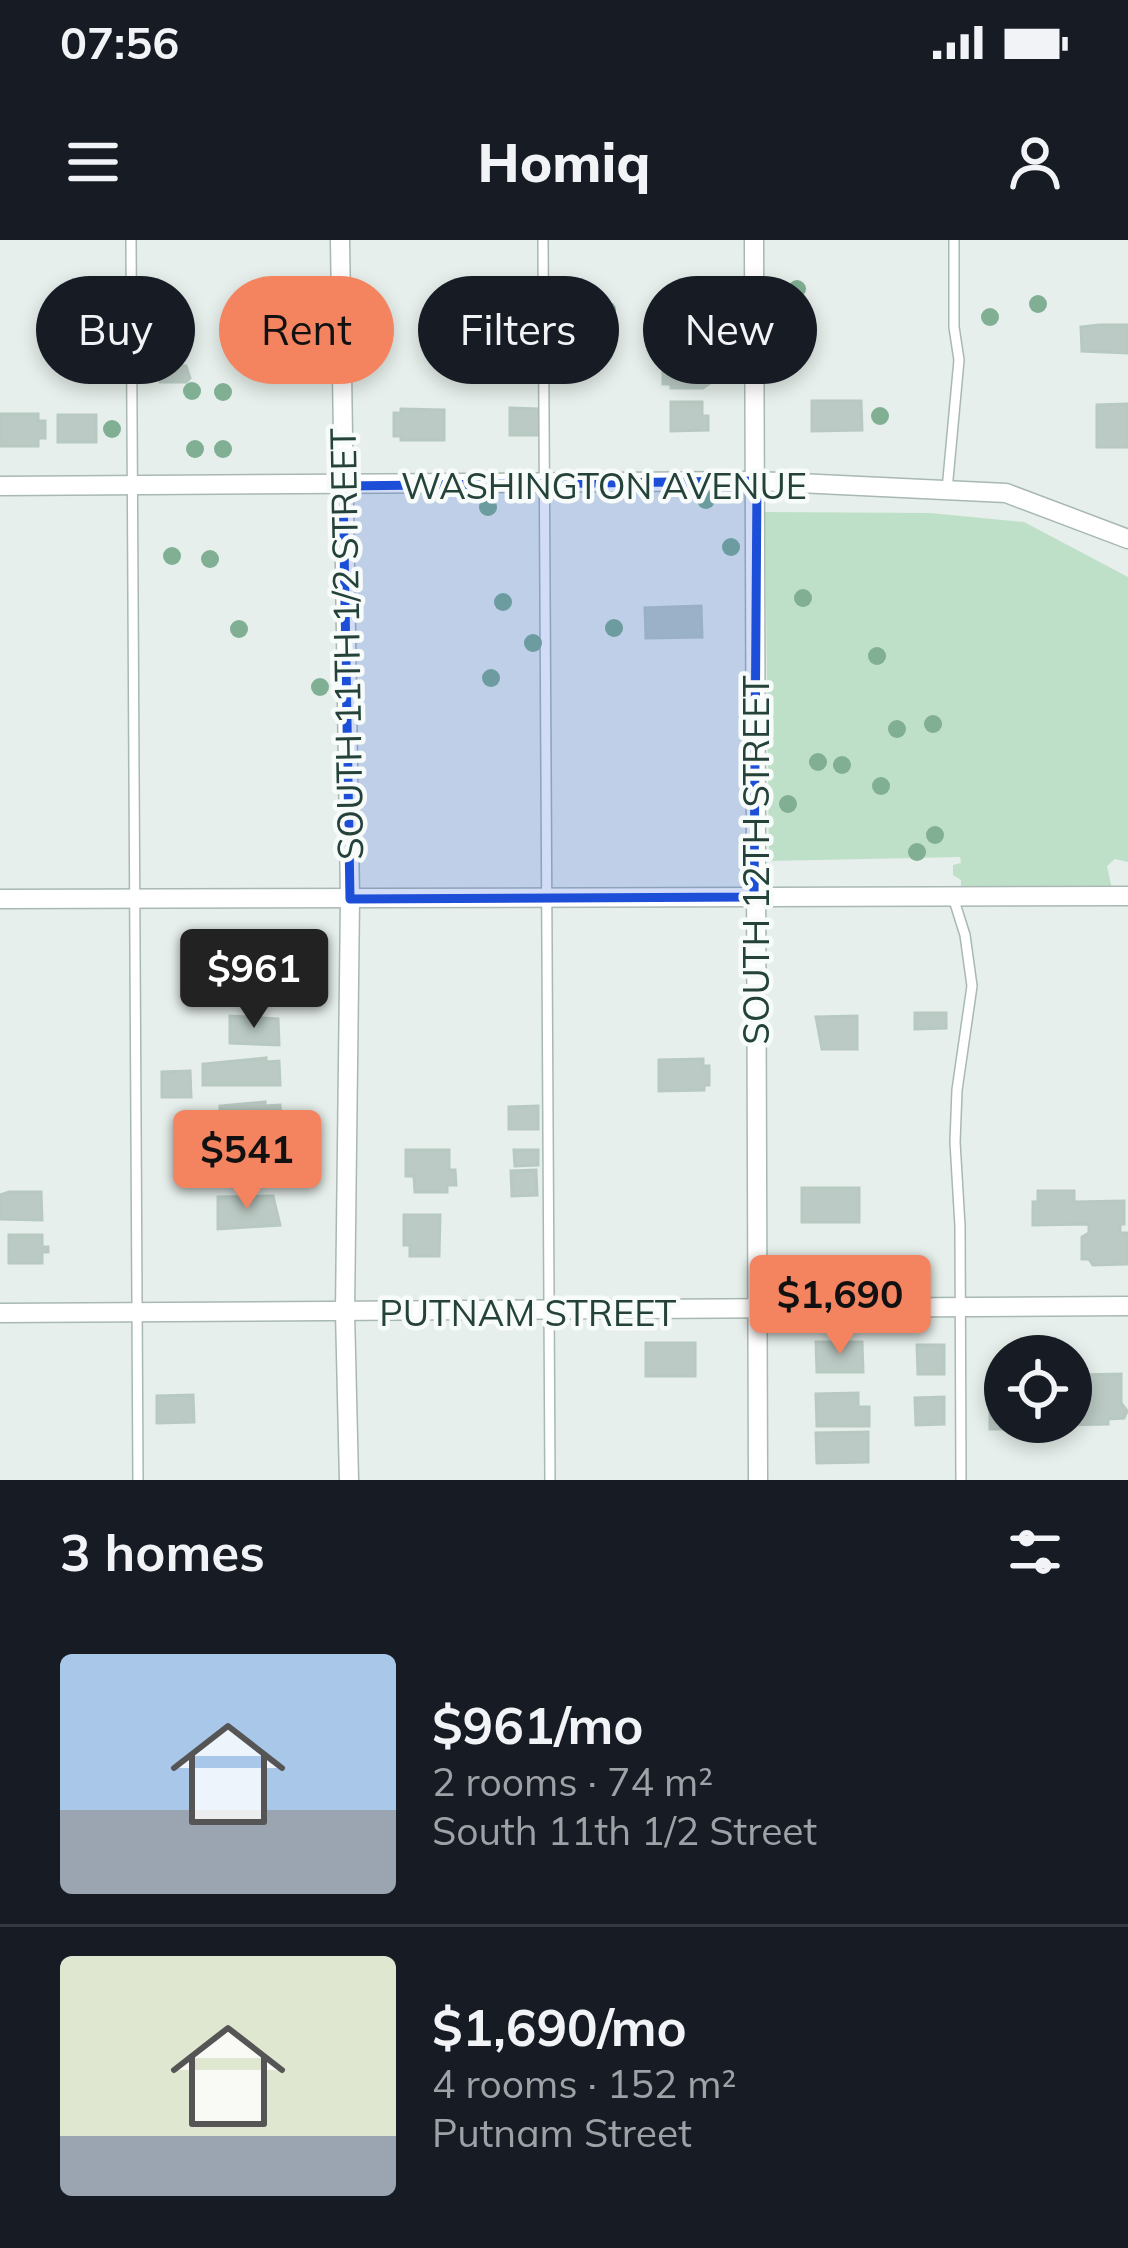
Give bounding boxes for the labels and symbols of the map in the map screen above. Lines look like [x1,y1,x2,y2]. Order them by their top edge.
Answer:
street label: SOUTH 11TH 1/2 STREET [320,427,372,860]
street label: WASHINGTON AVENUE [401,463,807,508]
street label: SOUTH 12TH STREET [733,675,778,1045]
pin: $961 [183,929,325,1031]
pin: $541 [176,1110,318,1212]
pin: $1,690 [742,1255,938,1357]
street label: PUTNAM STREET [379,1290,677,1335]

